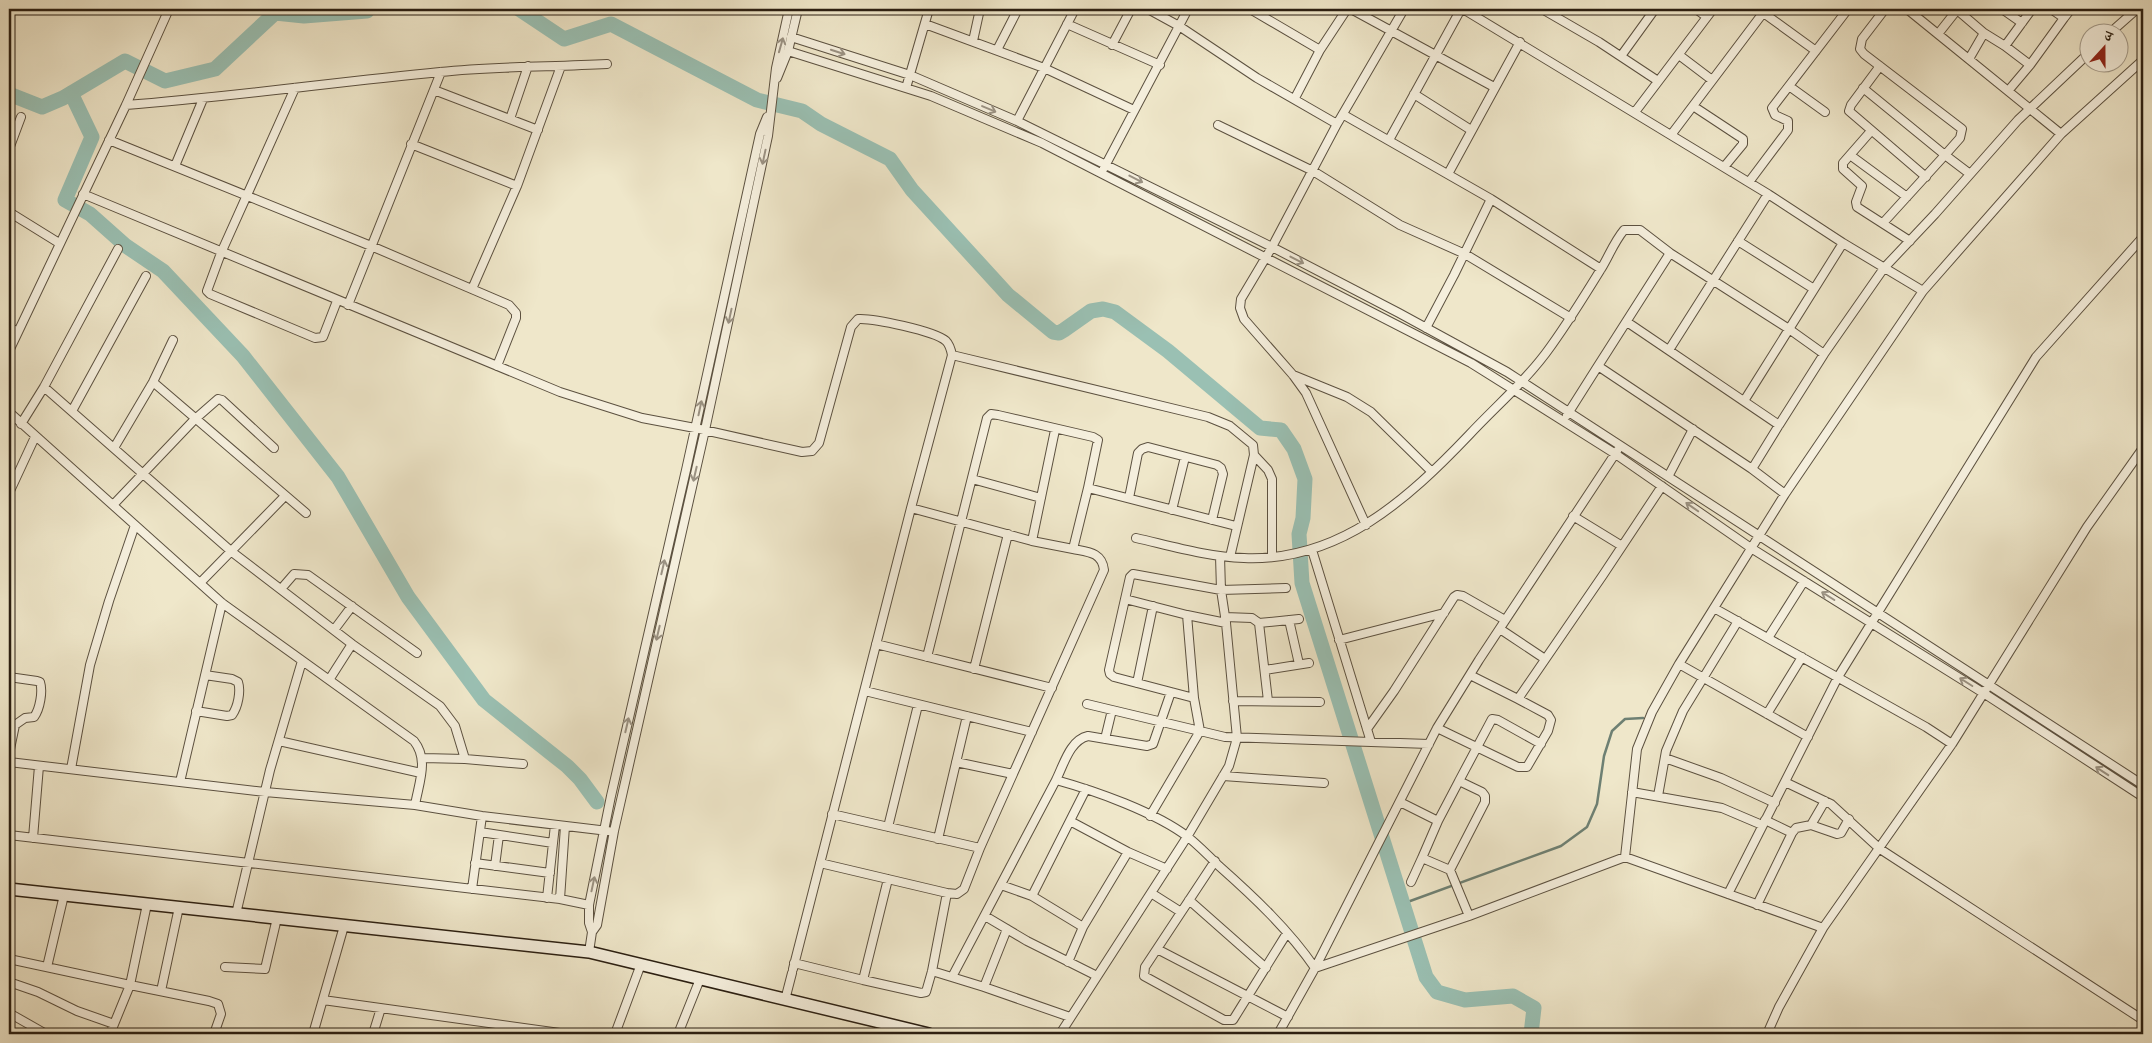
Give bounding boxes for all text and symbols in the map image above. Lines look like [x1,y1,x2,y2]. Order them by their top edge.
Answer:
north arrow [2080,22,2130,72]
text: उ [2101,26,2116,46]
one-way arrow [776,38,786,54]
one-way arrow [829,48,845,57]
one-way arrow [981,105,997,114]
one-way arrow [759,148,768,164]
one-way arrow [1128,175,1143,184]
one-way arrow [1289,256,1304,265]
one-way arrow [725,307,734,323]
one-way arrow [696,401,705,417]
one-way arrow [690,466,699,482]
one-way arrow [1685,502,1699,512]
one-way arrow [659,559,668,575]
one-way arrow [1822,591,1836,601]
one-way arrow [653,624,663,640]
one-way arrow [1959,677,1973,687]
one-way arrow [622,717,632,733]
one-way arrow [2096,765,2110,775]
one-way arrow [589,876,599,892]

